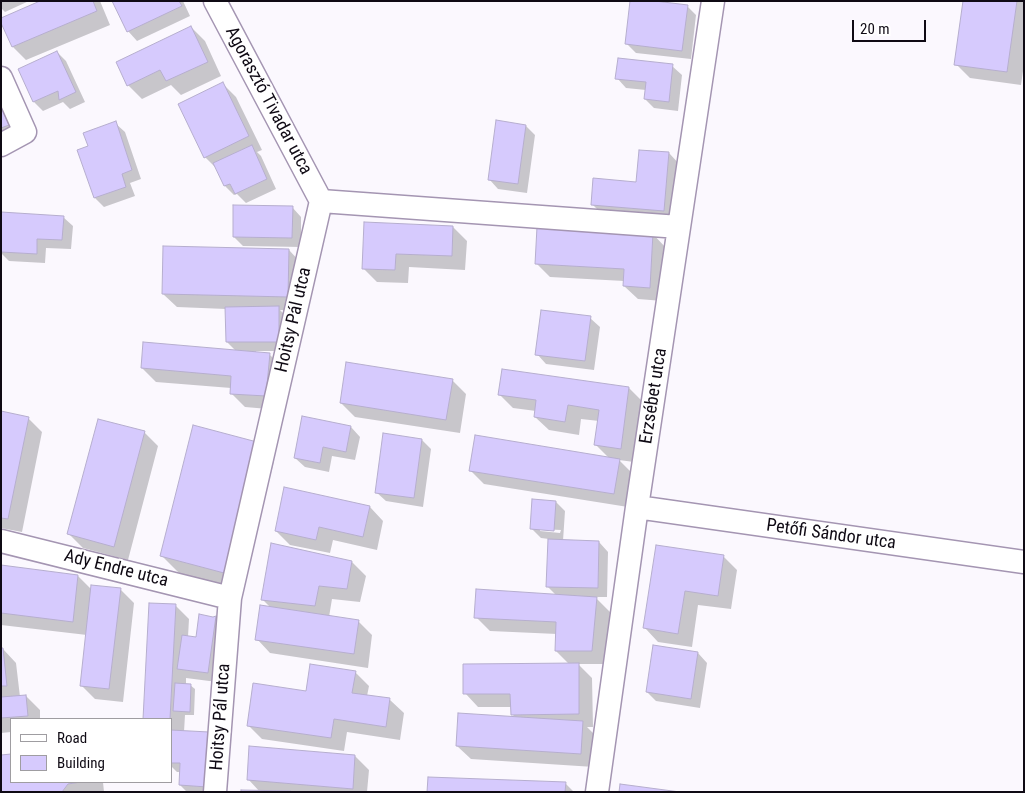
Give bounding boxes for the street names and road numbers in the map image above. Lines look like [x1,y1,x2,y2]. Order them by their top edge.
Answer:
street label: Agorasztó Tivadar utca [220,23,316,179]
street label: Hoitsy Pál utca [271,265,317,375]
street label: Erzsébet utca [636,347,672,445]
street label: Petőfi Sándor utca [765,515,897,555]
street label: Ady Endre utca [62,546,170,592]
street label: Hoitsy Pál utca [206,663,236,771]

